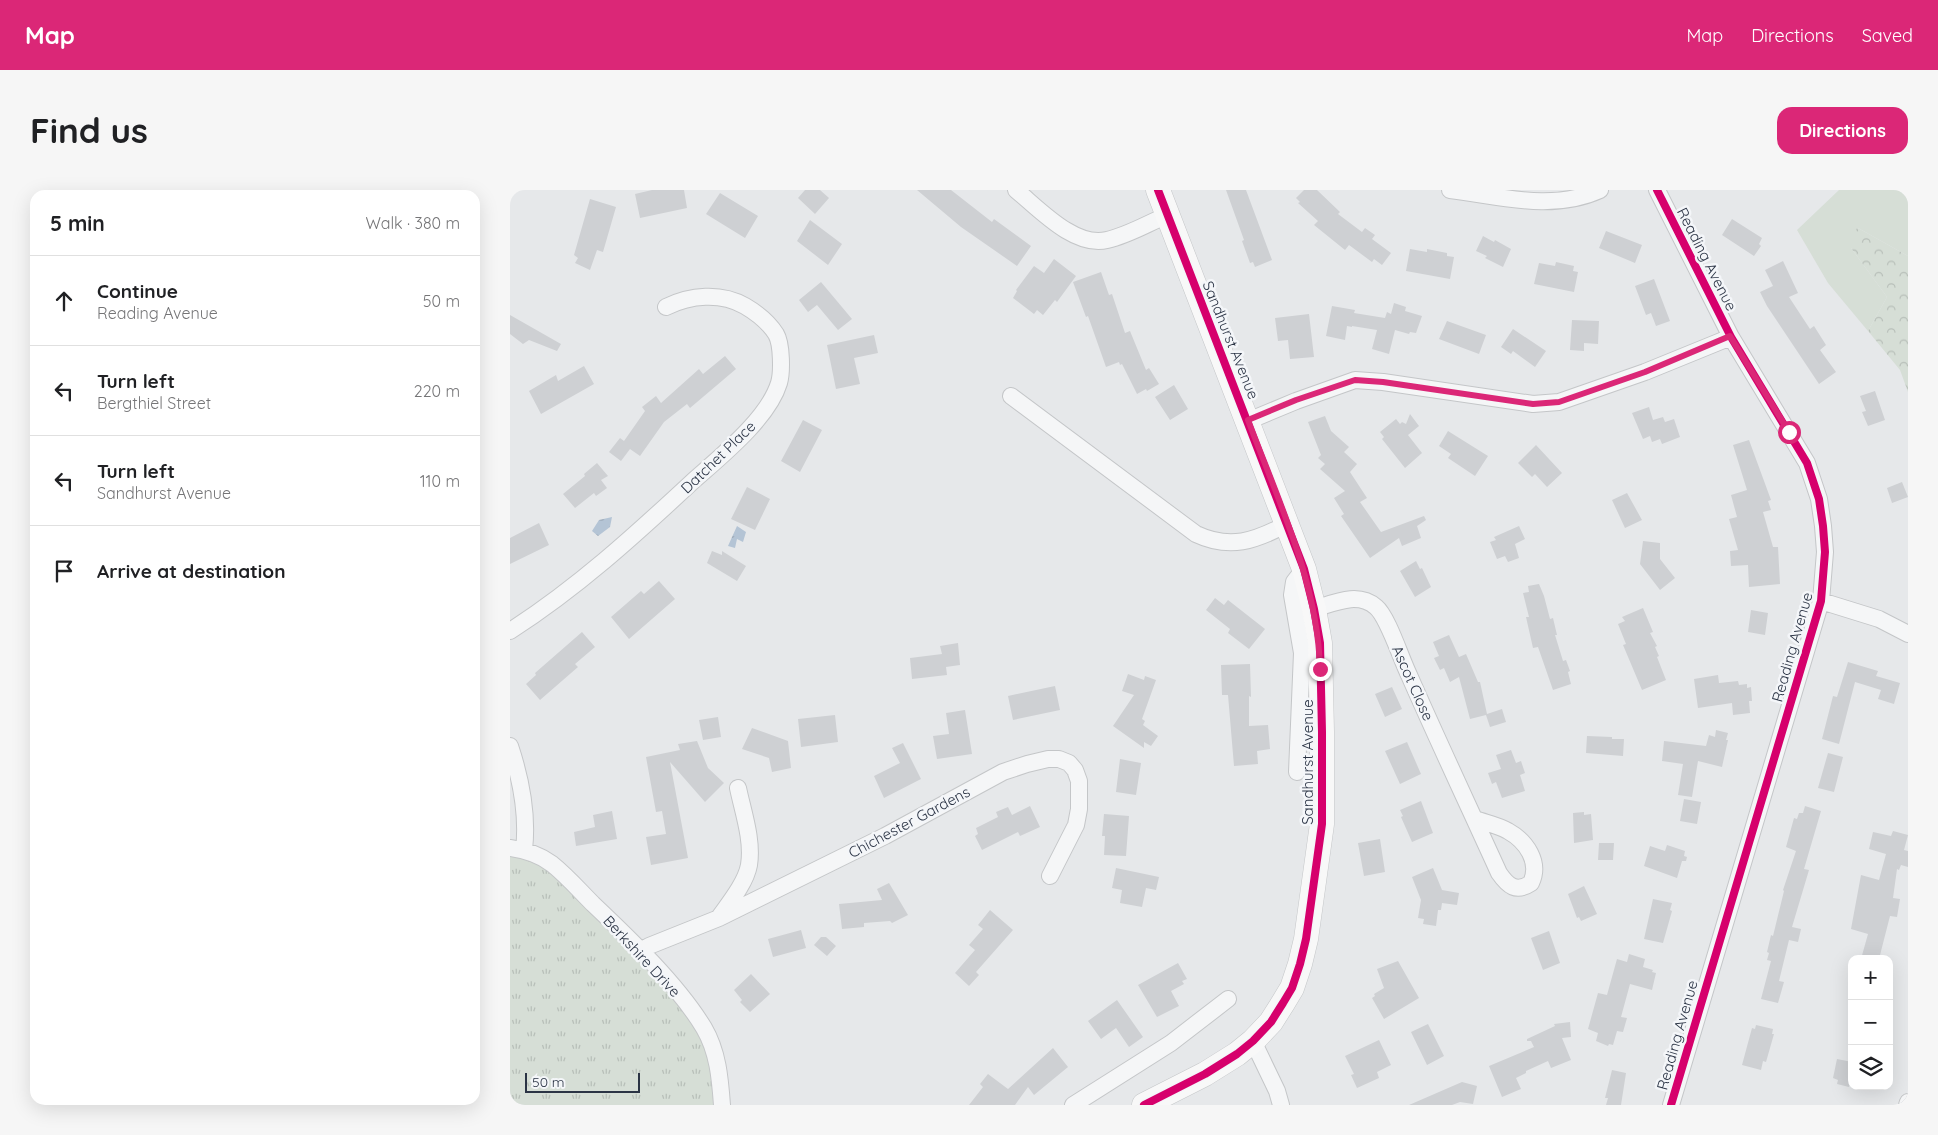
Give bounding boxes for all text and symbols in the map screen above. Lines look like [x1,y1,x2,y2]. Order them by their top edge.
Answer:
text: Map [25,20,75,50]
text: Map [1686,24,1723,47]
text: Directions [1751,24,1834,47]
text: Saved [1862,24,1913,47]
button: Directions [1777,107,1908,154]
text: Find us [30,108,148,152]
street label: Reading Avenue [1673,204,1741,314]
text: 5 min [50,210,105,236]
text: Walk · 380 m [365,213,460,233]
street label: Sandhurst Avenue [1199,278,1263,402]
text: Continue [97,279,178,303]
icon: ahead [50,287,78,315]
text: 50 m [423,291,460,311]
text: Reading Avenue [97,303,218,323]
text: Turn left [97,369,175,393]
icon: left [50,377,78,405]
text: 220 m [414,381,460,401]
text: Bergthiel Street [97,393,211,413]
street label: Datchet Place [677,417,759,497]
route start [1778,421,1801,444]
text: Turn left [97,459,175,483]
icon: left [50,467,78,495]
text: 110 m [420,471,460,491]
text: Sandhurst Avenue [97,483,231,503]
icon: arrive [50,557,78,585]
text: Arrive at destination [97,559,286,583]
street label: Reading Avenue [1767,590,1817,704]
street label: Ascot Close [1388,642,1438,724]
route end [1309,658,1332,681]
street label: Sandhurst Avenue [1298,699,1317,825]
street label: Chichester Gardens [845,782,973,862]
street label: Berkshire Drive [599,911,685,1001]
map controls [1848,955,1893,1090]
button: + [1848,955,1893,1000]
street label: Reading Avenue [1652,978,1702,1092]
button: − [1848,1000,1893,1045]
button: layers [1848,1045,1893,1090]
scale bar [525,1070,640,1093]
text: 50 m [532,1073,565,1091]

